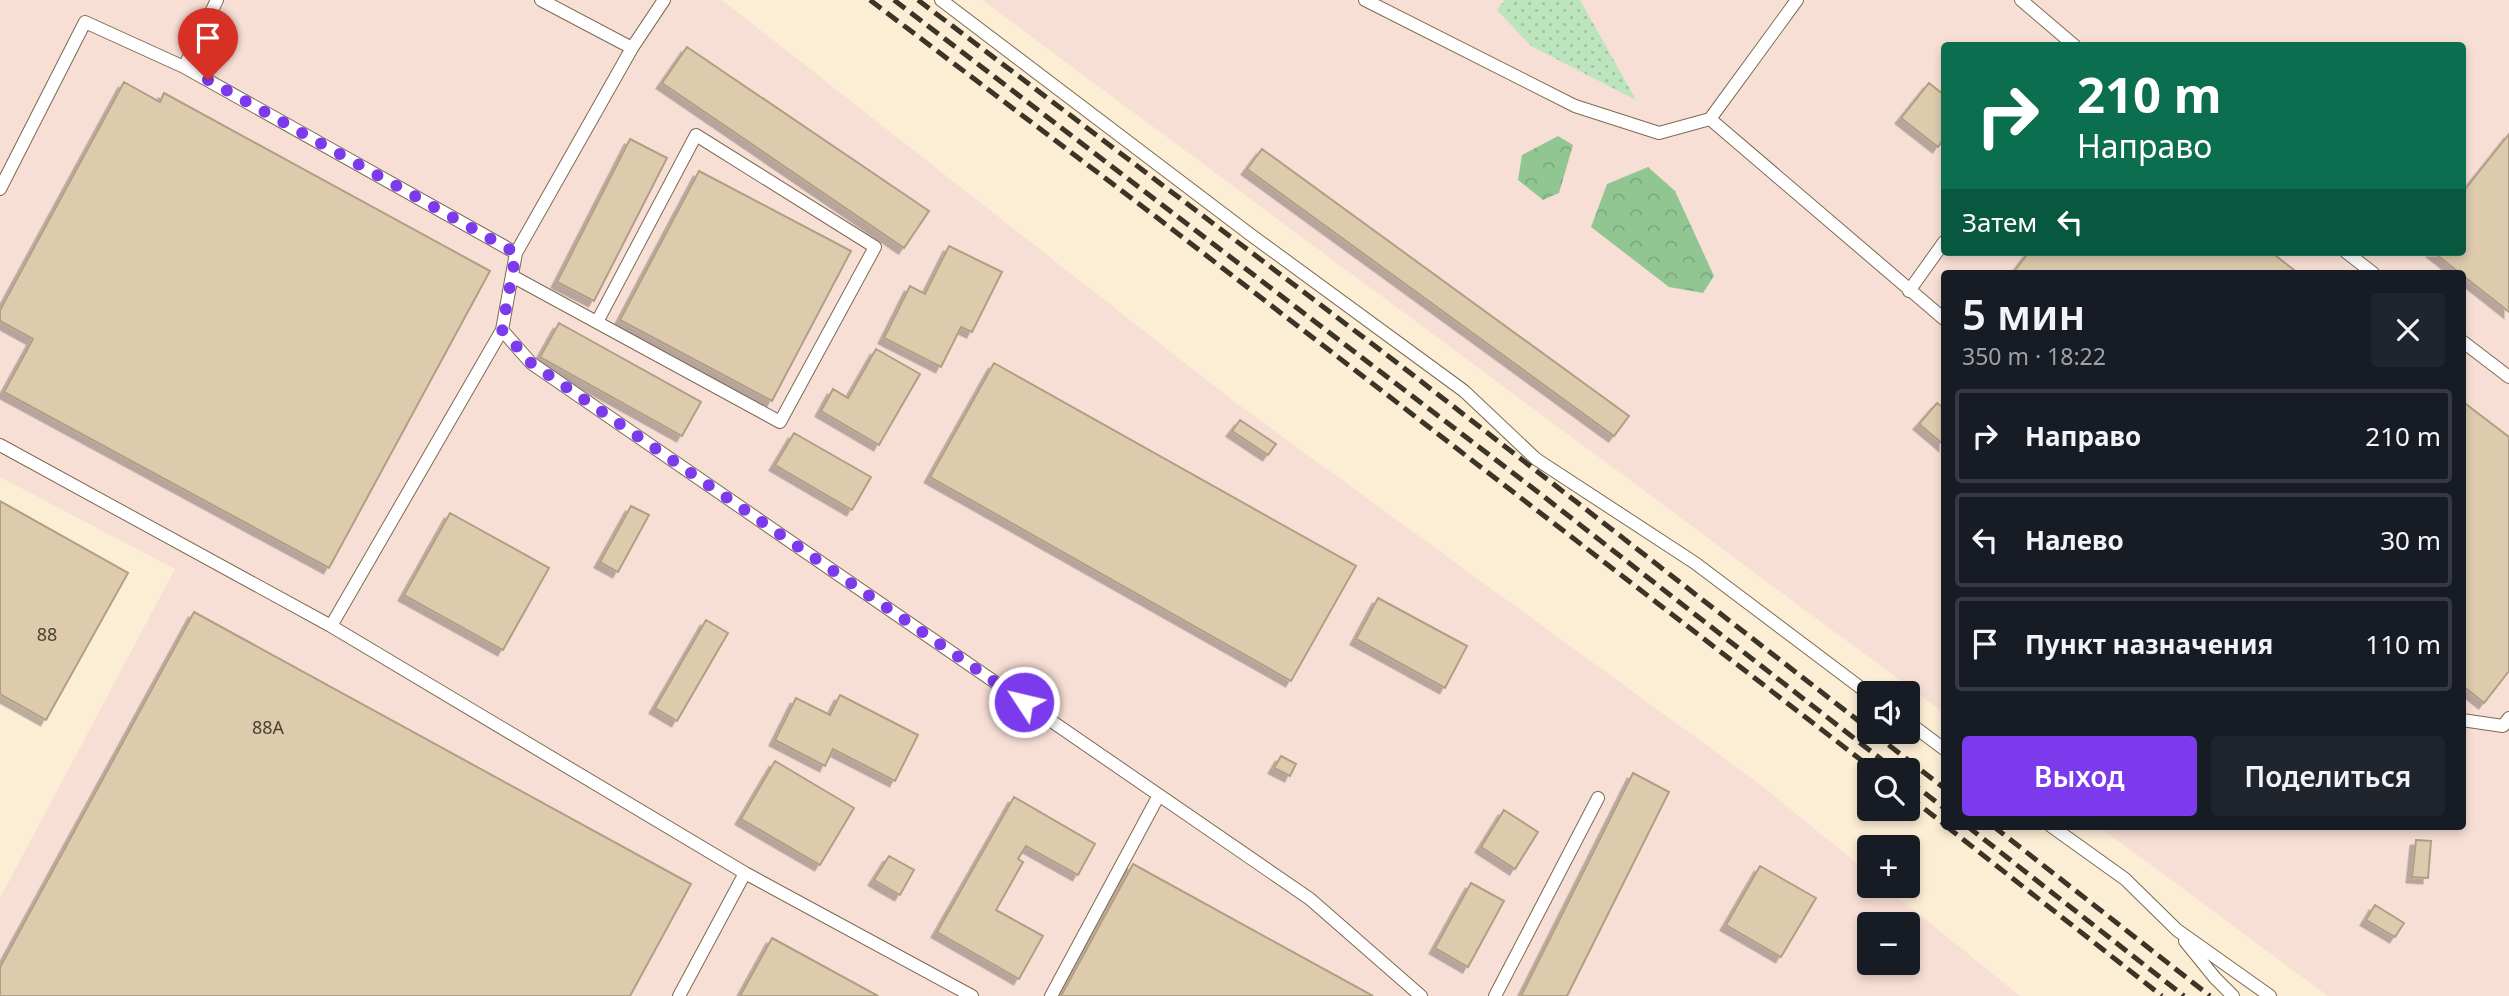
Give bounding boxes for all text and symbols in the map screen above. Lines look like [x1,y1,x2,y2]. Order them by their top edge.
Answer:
pin [178,8,238,80]
icon: arrive [189,19,227,57]
text: 210 m [2077,61,2222,127]
icon: right [1962,70,2053,161]
text: Направо [2077,124,2212,167]
icon: left [2051,203,2089,241]
text: Затем [1962,204,2037,240]
text: 5 мин [1962,285,2085,342]
button: close [2371,293,2445,367]
text: 350 m · 18:22 [1962,340,2106,372]
icon: right [1966,417,2004,455]
text: Направо [2025,418,2141,454]
text: 210 m [2365,418,2441,454]
icon: left [1966,521,2004,559]
text: Налево [2025,522,2124,558]
text: 30 m [2380,522,2441,558]
house number: 88 [37,622,57,646]
icon: arrive [1966,625,2004,663]
text: Пункт назначения [2025,626,2273,662]
text: 110 m [2365,626,2441,662]
position arrow [987,665,1061,739]
map controls [1857,681,1920,975]
button: sound [1857,681,1920,744]
house number: 88А [252,715,285,739]
button: Выход [1962,736,2197,816]
button: Поделиться [2211,736,2445,816]
button: search [1857,758,1920,821]
button: + [1857,835,1920,898]
button: − [1857,912,1920,975]

